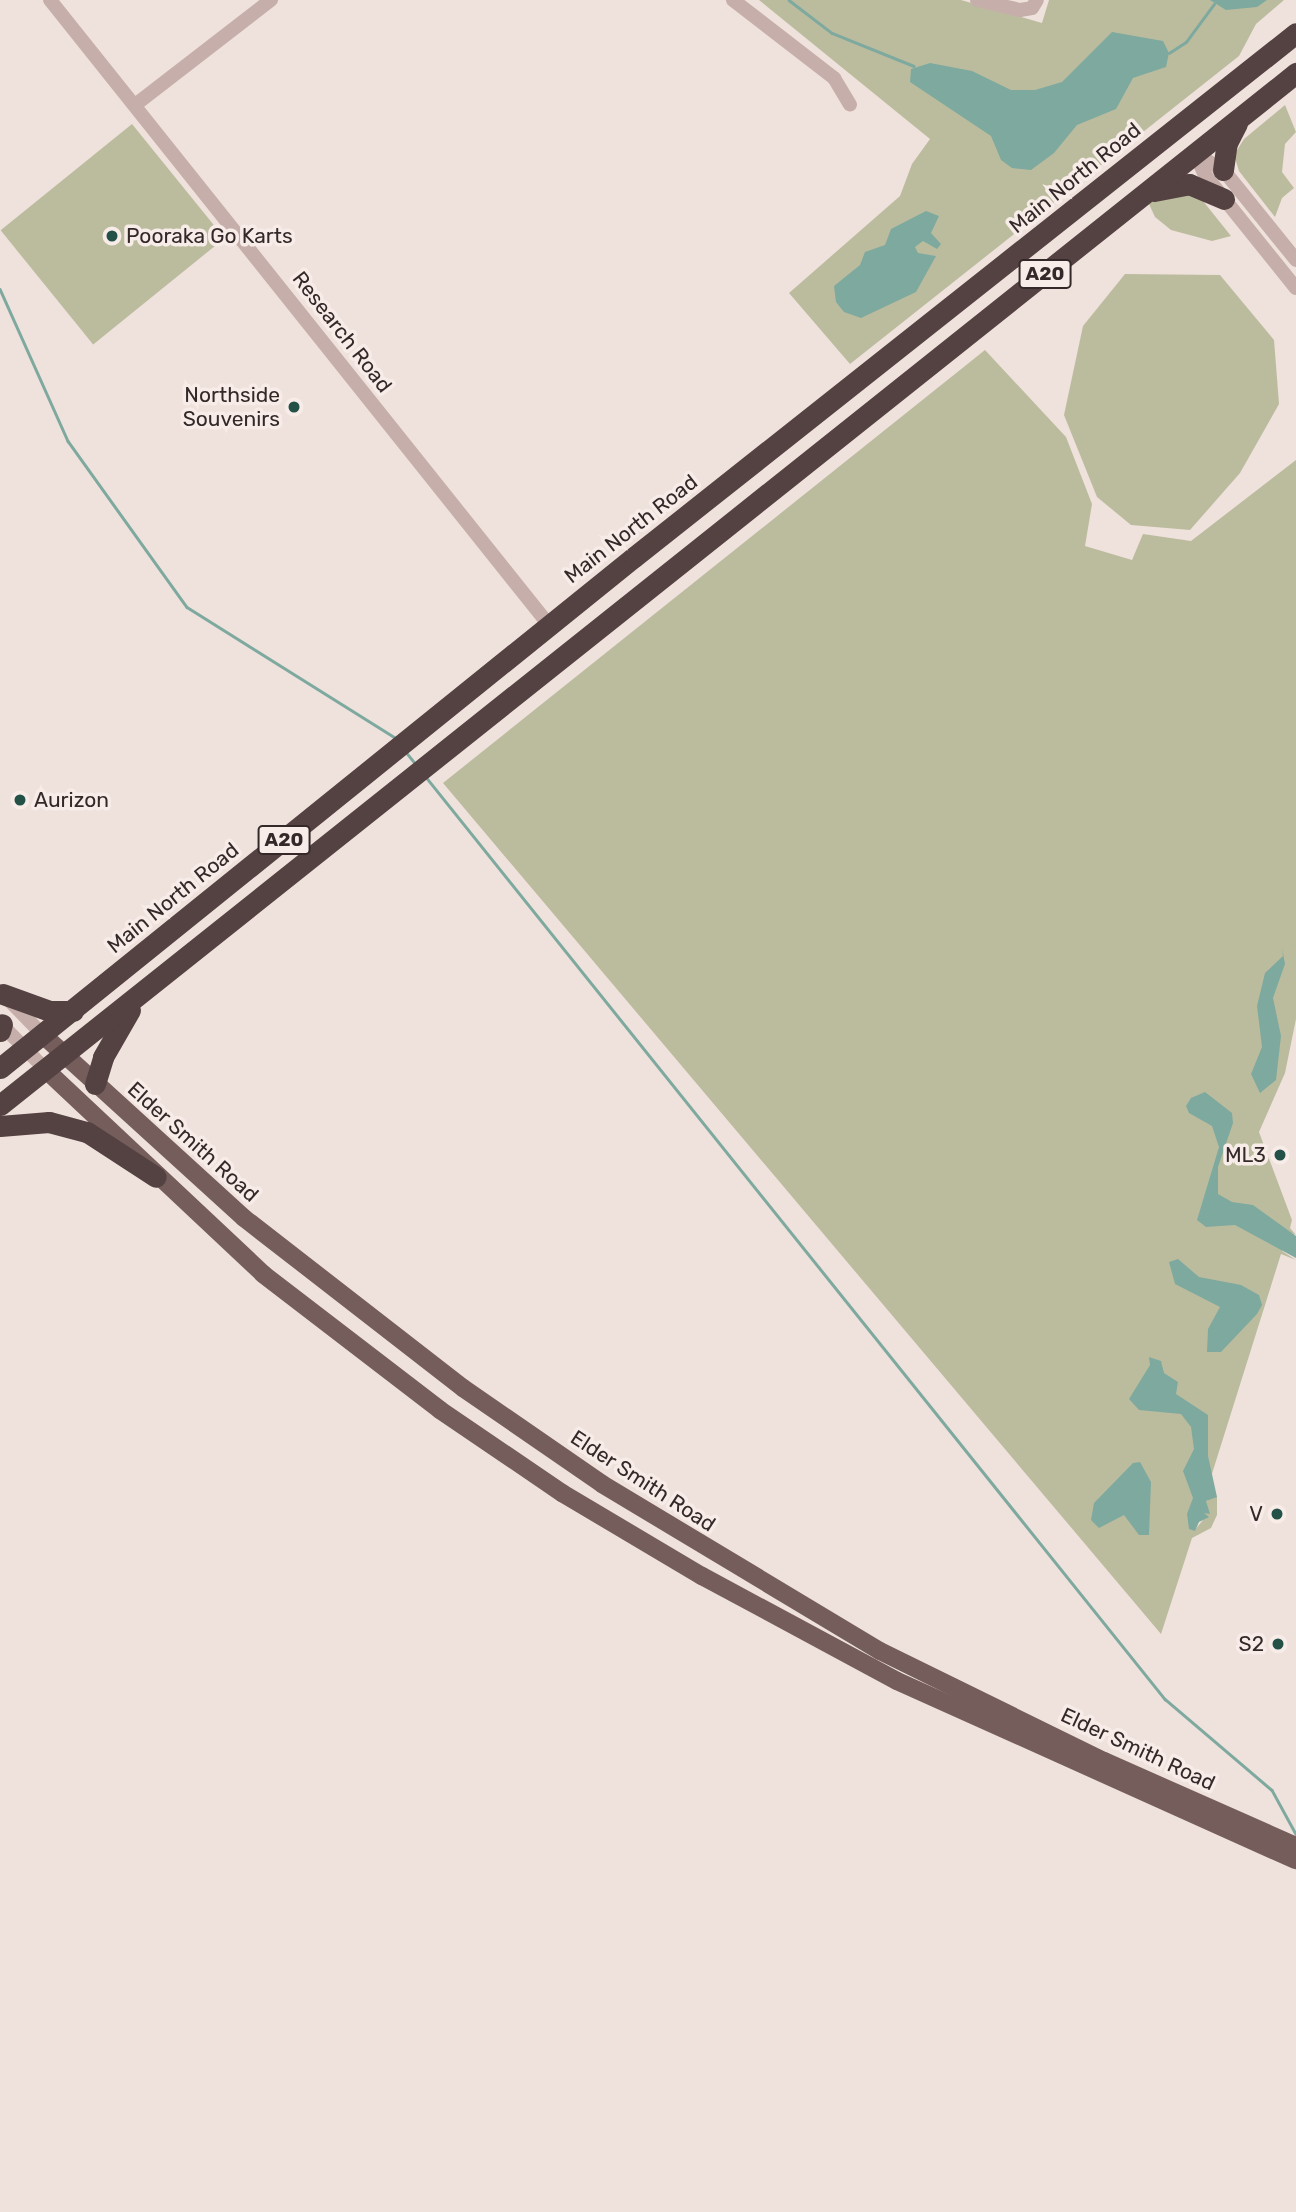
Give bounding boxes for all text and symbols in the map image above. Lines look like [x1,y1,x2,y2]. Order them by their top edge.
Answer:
street label: Main North Road [1004,117,1146,239]
place label: Pooraka Go Karts [126,223,293,249]
marker: Pooraka Go Karts [104,228,120,244]
road number: A20 [1017,258,1073,290]
street label: Research Road [287,267,397,397]
place label: Northside Souvenirs [183,382,280,432]
marker: Northside Souvenirs [286,399,302,415]
street label: Main North Road [560,469,702,589]
place label: Aurizon [34,787,109,813]
marker: Aurizon [12,792,28,808]
road number: A20 [256,824,312,856]
street label: Main North Road [102,837,244,959]
street label: Elder Smith Road [122,1076,264,1208]
place label: ML3 [1225,1142,1266,1168]
marker: ML3 [1272,1147,1288,1163]
street label: Elder Smith Road [566,1425,720,1537]
place label: V [1249,1501,1263,1527]
marker: V [1269,1506,1285,1522]
place label: S2 [1239,1631,1264,1657]
marker: S2 [1270,1636,1286,1652]
street label: Elder Smith Road [1057,1702,1219,1796]

